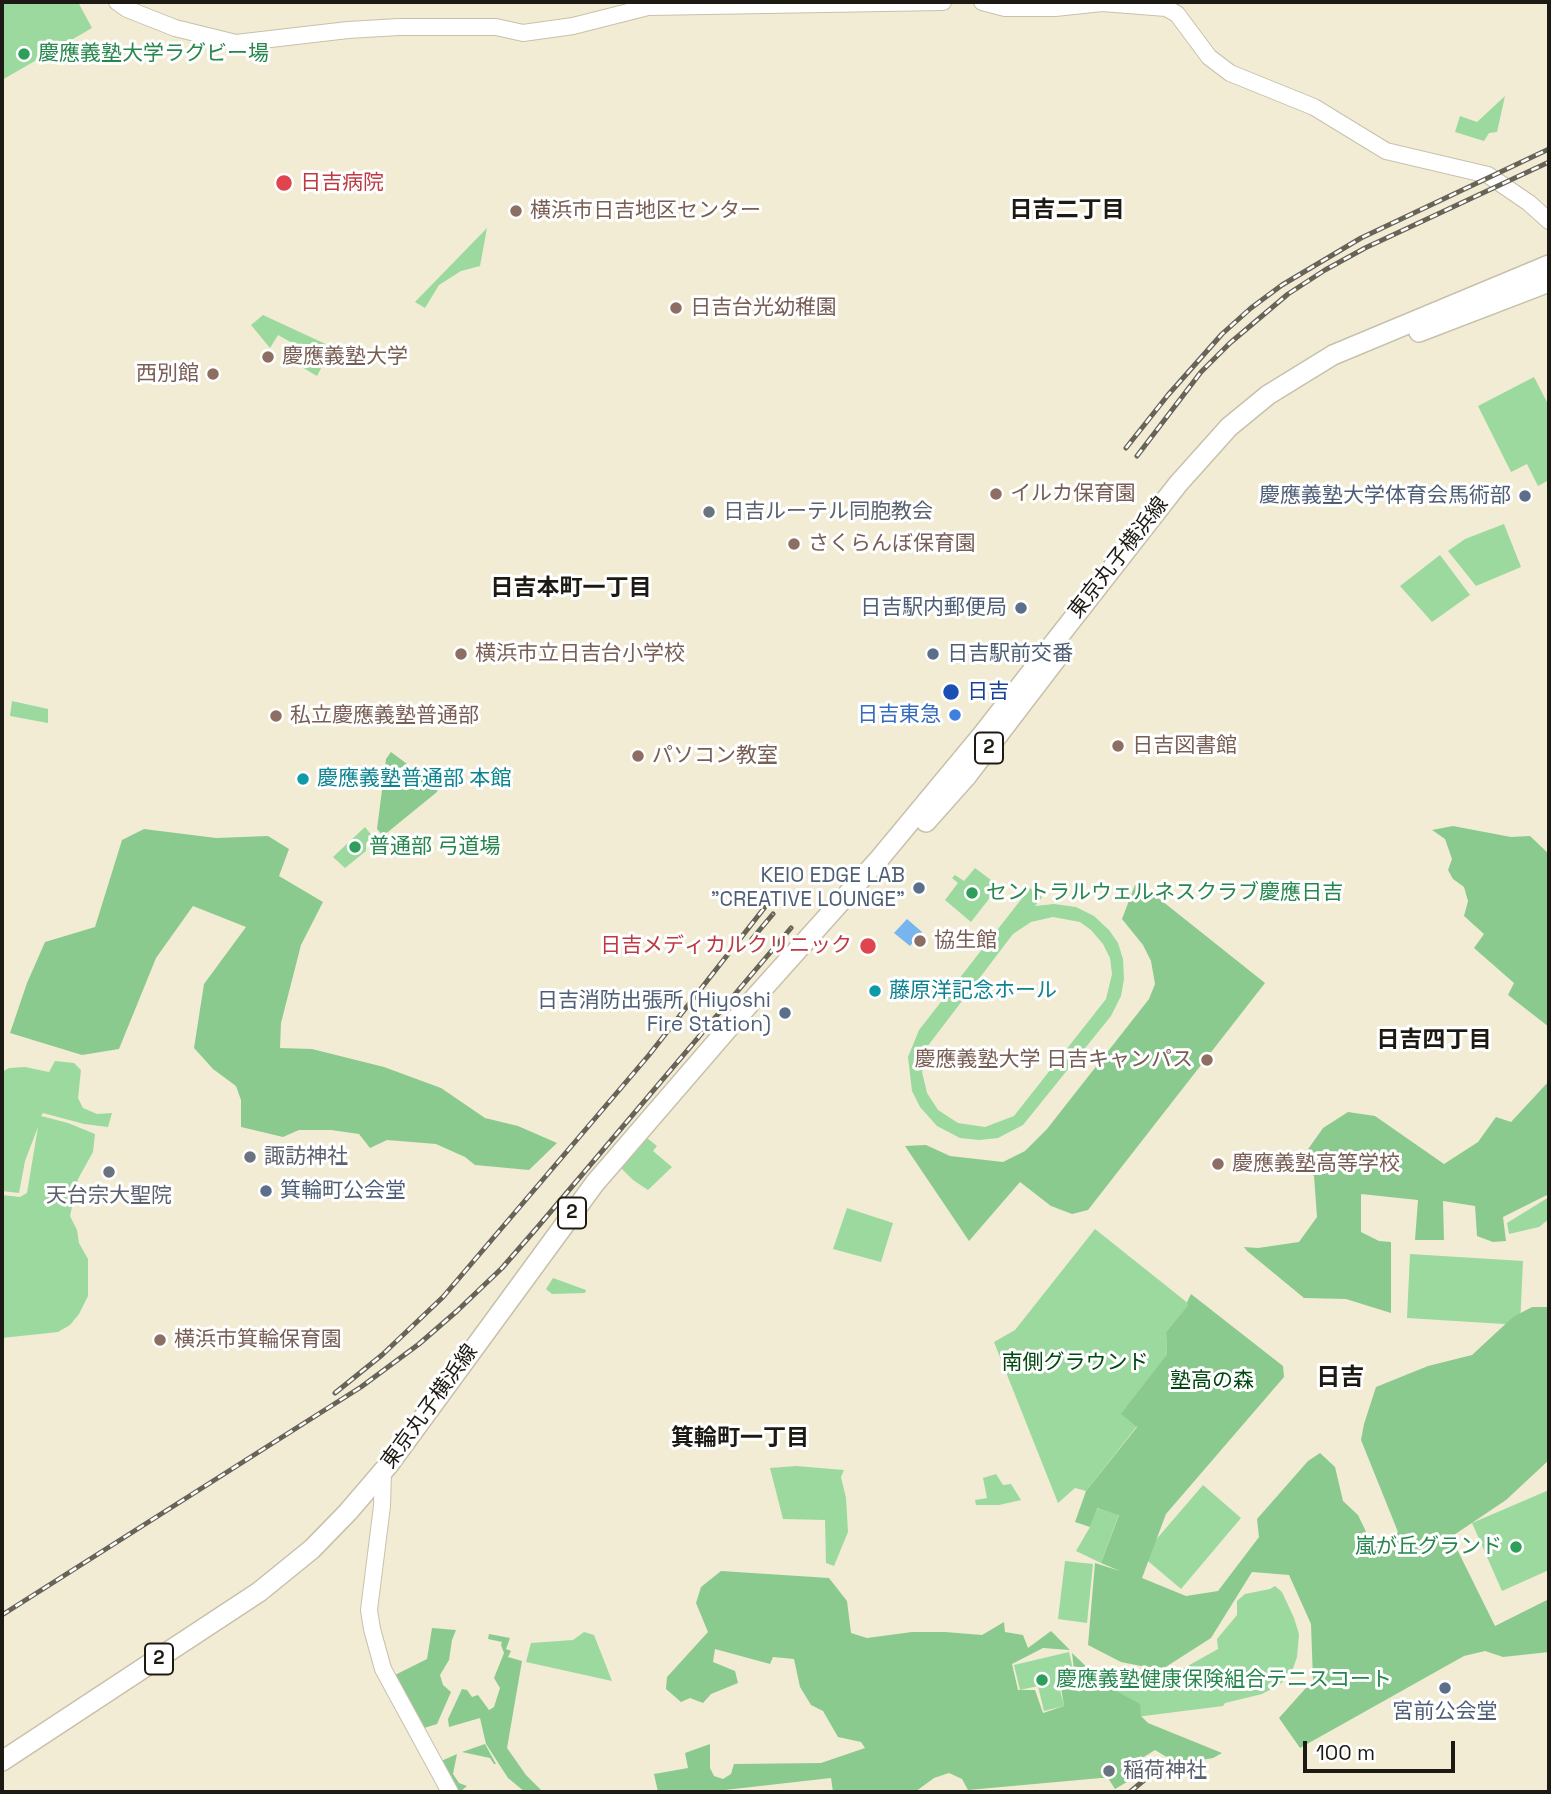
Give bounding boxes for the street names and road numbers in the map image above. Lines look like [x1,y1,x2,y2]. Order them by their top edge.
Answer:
street label: 東京丸子横浜線 [1064,492,1174,624]
road number: 2 [975,733,1003,764]
road number: 2 [558,1198,586,1228]
street label: 東京丸子横浜線 [377,1340,483,1474]
road number: 2 [145,1644,173,1674]

